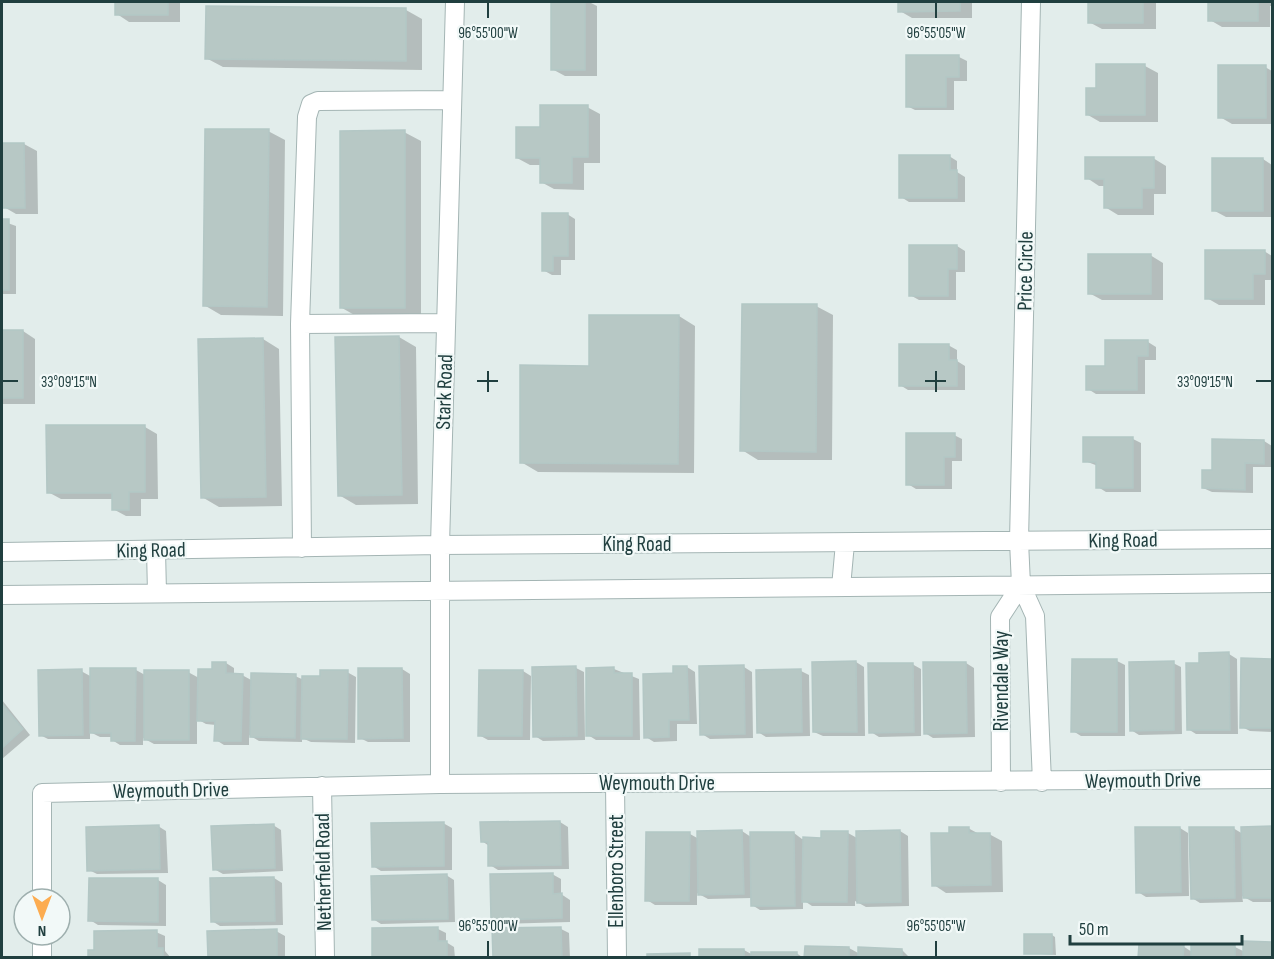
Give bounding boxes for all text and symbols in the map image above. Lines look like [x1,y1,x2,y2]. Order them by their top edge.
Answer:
text: 96°55'00"W [458,24,518,43]
text: 96°55'05"W [907,24,966,43]
street label: Price Circle [1012,231,1039,311]
street label: Stark Road [431,354,458,430]
text: 33°09'15"N [41,373,97,392]
text: 33°09'15"N [1177,373,1233,392]
street label: King Road [1088,527,1158,554]
street label: King Road [602,532,672,557]
street label: King Road [116,537,186,564]
street label: Rivendale Way [989,631,1014,731]
street label: Weymouth Drive [1085,767,1201,794]
street label: Weymouth Drive [599,771,715,796]
street label: Weymouth Drive [113,777,229,804]
street label: Netherfield Road [310,813,337,931]
street label: Ellenboro Street [604,814,629,928]
north arrow [12,887,72,947]
scale bar [1070,908,1242,946]
text: 96°55'00"W [458,917,518,936]
text: 96°55'05"W [907,917,966,936]
text: 50 m [1079,919,1109,940]
text: N [38,921,46,940]

